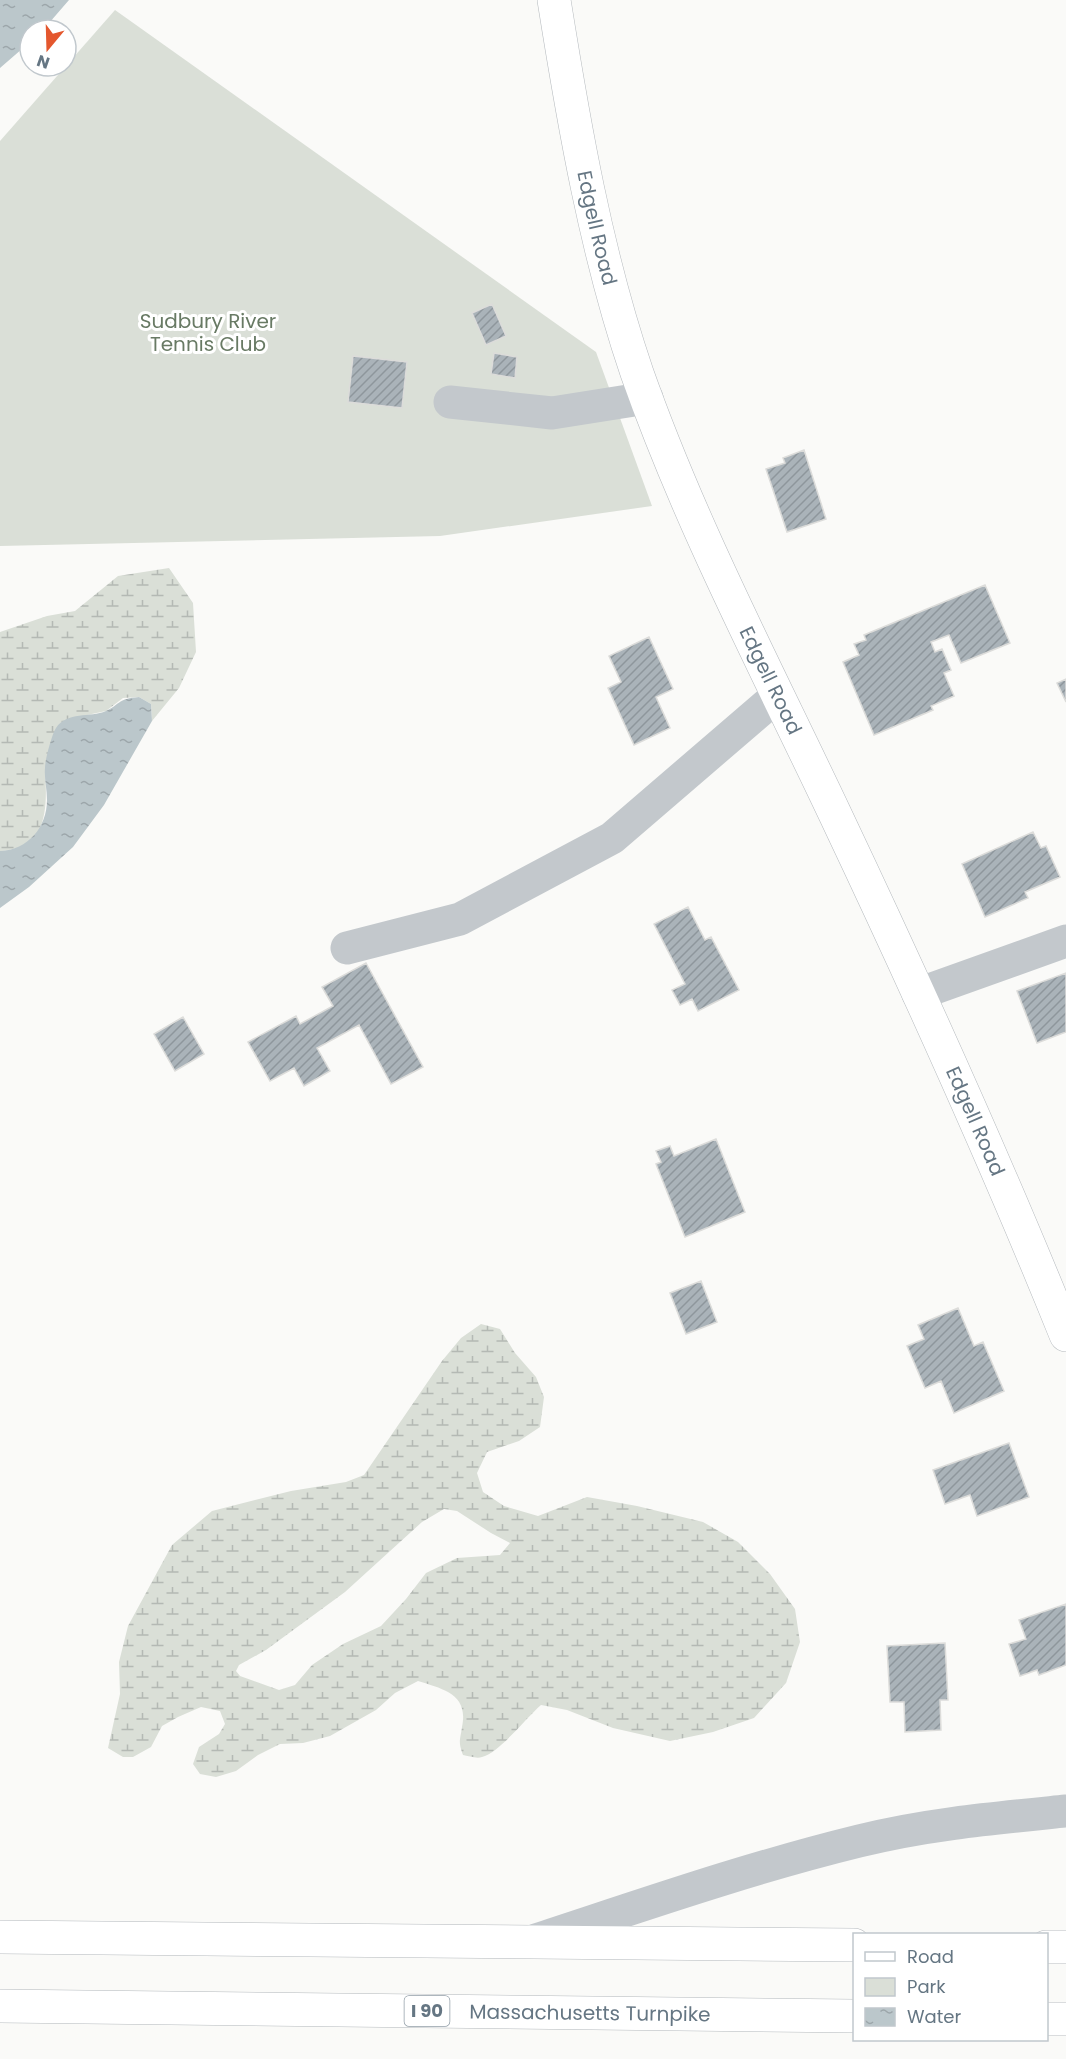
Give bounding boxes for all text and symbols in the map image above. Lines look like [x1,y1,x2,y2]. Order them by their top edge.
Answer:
north arrow [18,18,78,78]
text: N [34,49,53,75]
street label: Edgell Road [570,168,624,288]
park label: Sudbury River Tennis Club [140,307,276,358]
street label: Edgell Road [733,622,809,739]
street label: Edgell Road [939,1062,1012,1180]
legend [853,1933,1048,2041]
text: Road [907,1944,954,1969]
text: Park [907,1974,946,1999]
road number: I 90 [404,1996,450,2026]
street label: Massachusetts Turnpike [469,1997,711,2028]
text: Water [907,2004,961,2029]

